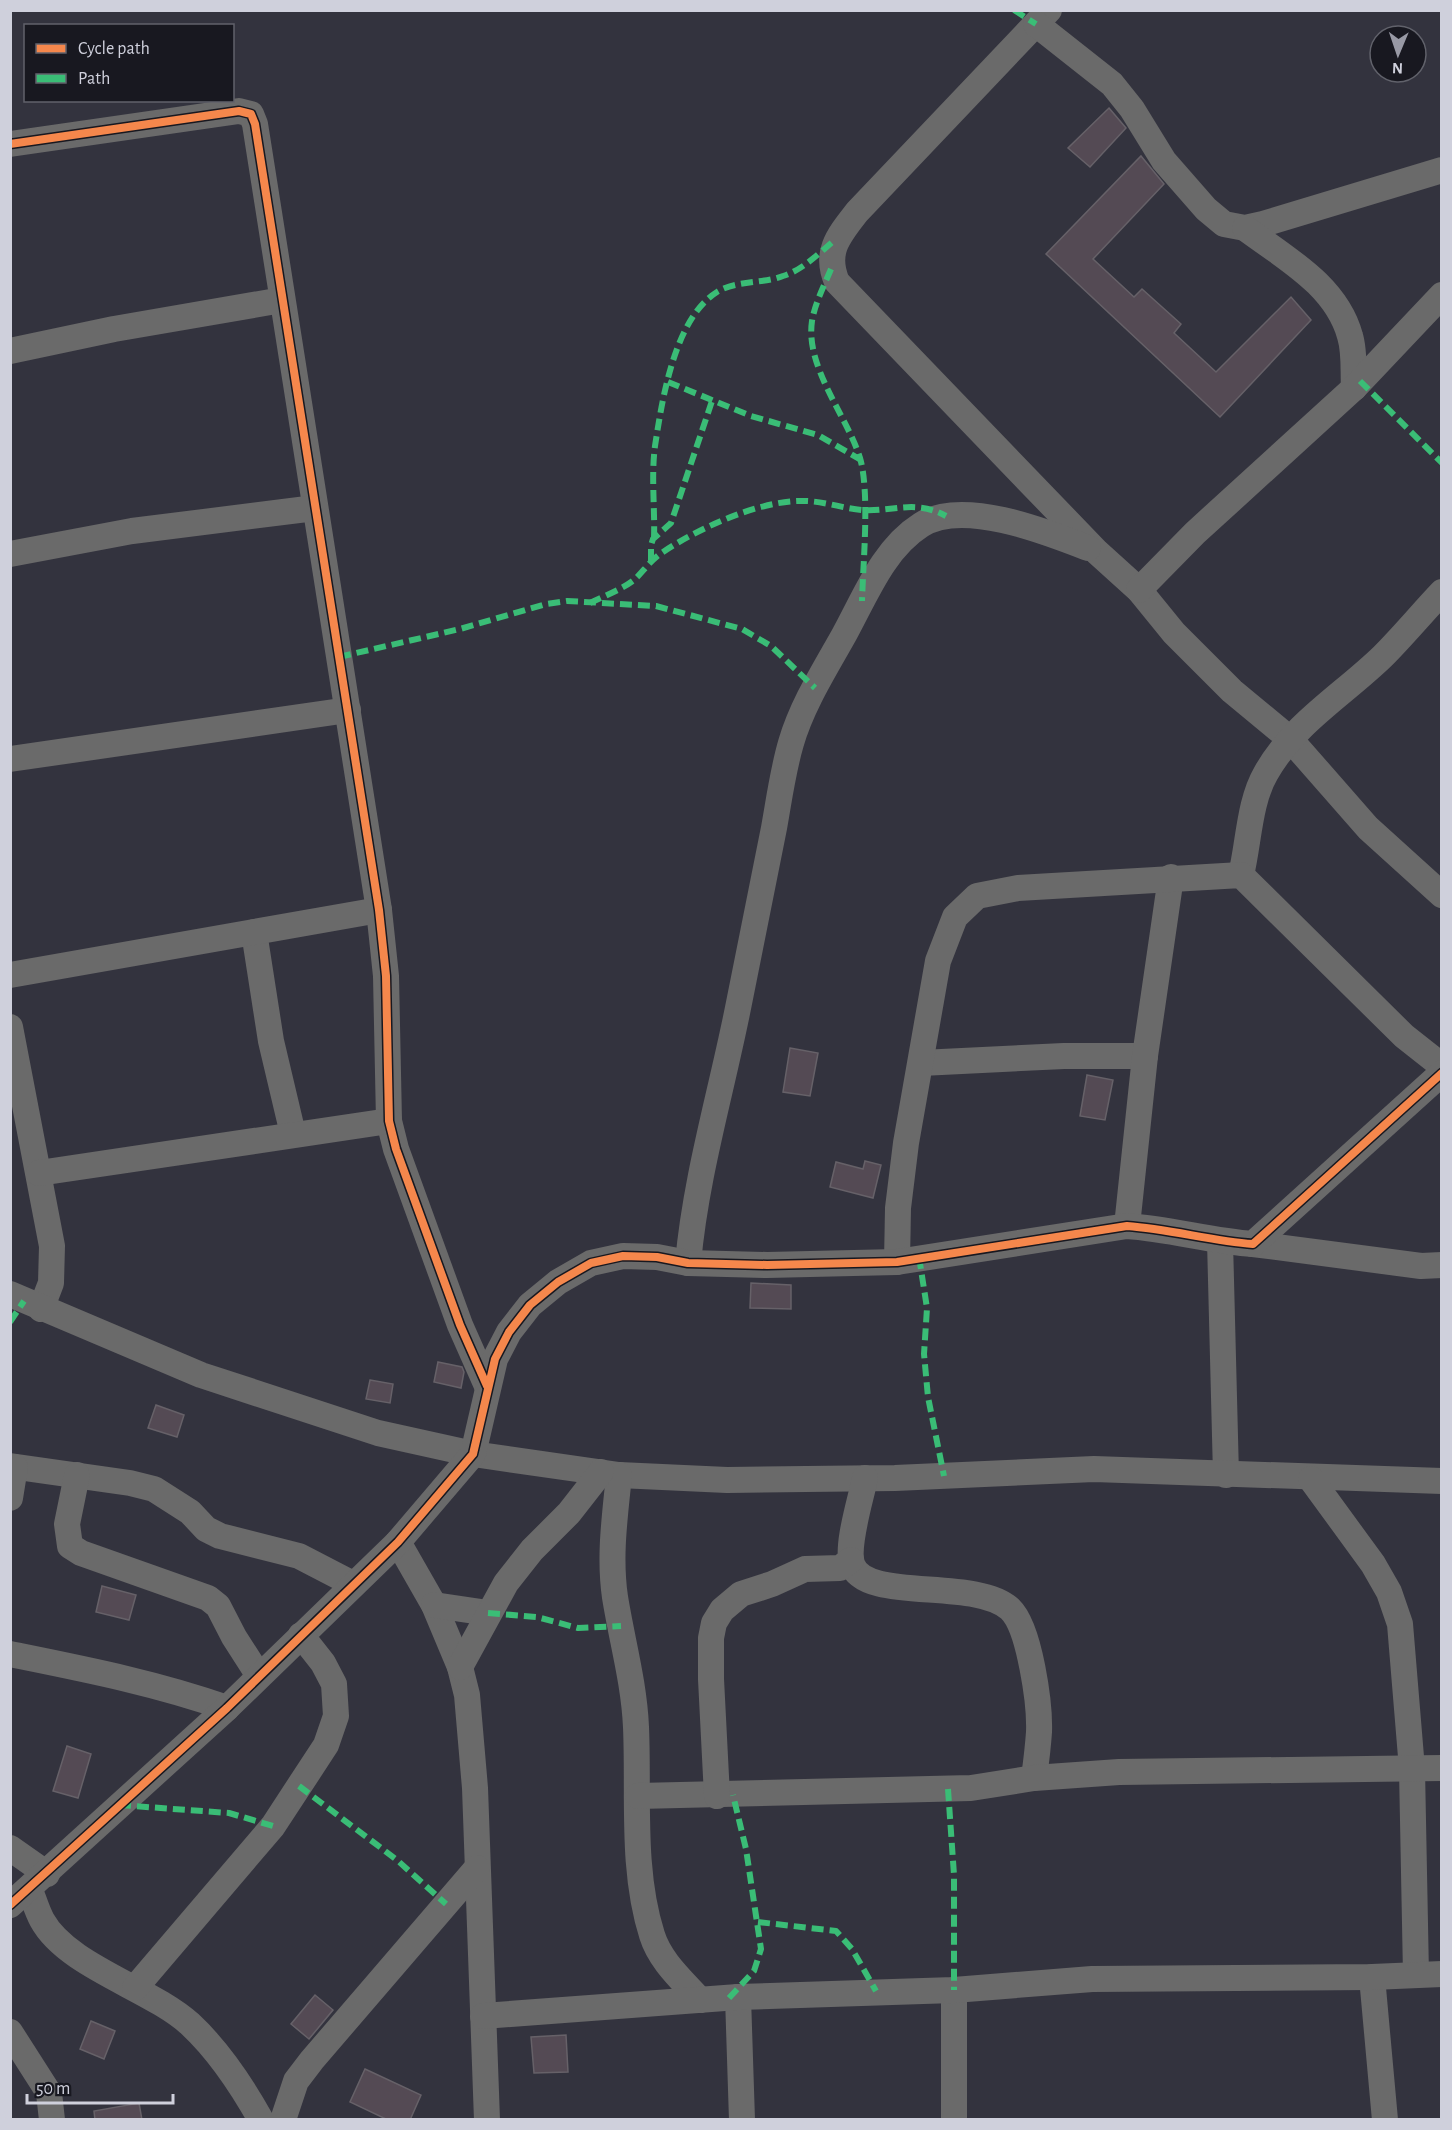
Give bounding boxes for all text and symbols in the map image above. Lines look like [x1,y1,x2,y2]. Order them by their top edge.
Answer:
legend [24,24,234,102]
north arrow [1368,24,1428,84]
text: Cycle path [78,40,150,58]
text: N [1392,60,1403,76]
text: Path [78,70,110,88]
scale bar [27,2067,172,2105]
text: 50 m [36,2080,70,2098]

